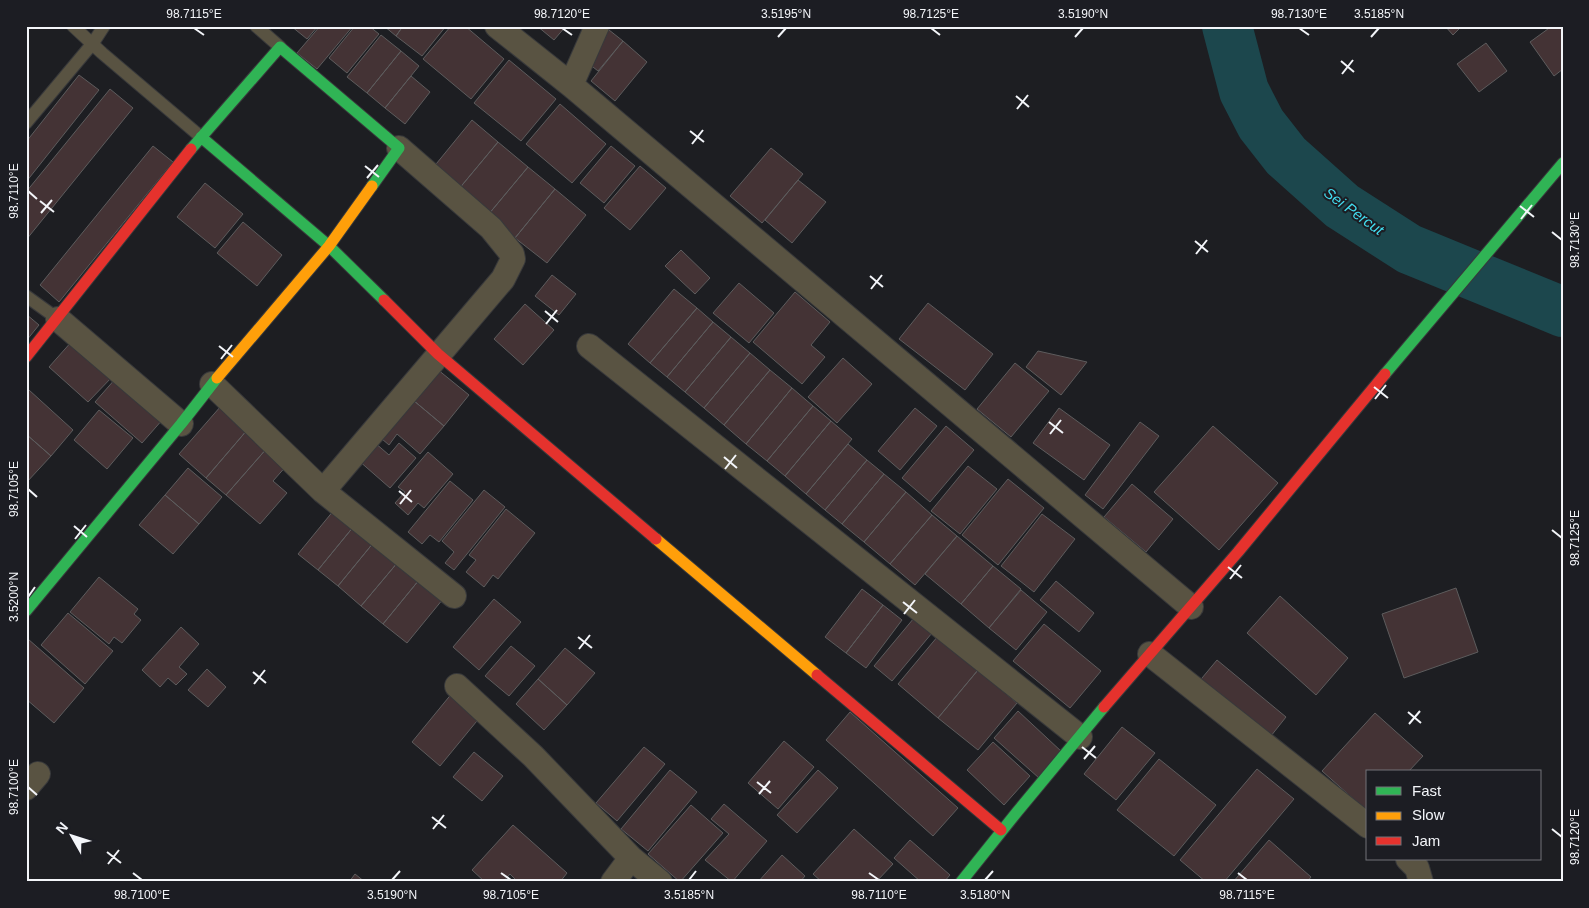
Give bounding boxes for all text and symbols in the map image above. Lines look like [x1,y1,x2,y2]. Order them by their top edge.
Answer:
text: 98.7115°E [166,7,222,21]
text: 98.7120°E [534,7,590,21]
text: 3.5195°N [761,7,811,21]
text: 98.7125°E [903,7,959,21]
text: 3.5190°N [1058,7,1108,21]
text: 98.7130°E [1271,7,1327,21]
text: 3.5185°N [1354,7,1404,21]
text: 98.7110°E [7,163,21,219]
water label: Sei Percut [1321,184,1388,239]
text: 98.7130°E [1568,212,1582,268]
text: 98.7105°E [7,461,21,517]
text: 98.7125°E [1568,510,1582,566]
text: 3.5200°N [7,572,21,622]
text: 98.7100°E [7,759,21,815]
legend [1366,770,1542,860]
text: Fast [1412,782,1442,799]
text: Slow [1412,806,1445,823]
text: 98.7120°E [1568,809,1582,865]
north arrow [48,810,98,860]
text: N [52,819,71,837]
text: Jam [1412,832,1440,849]
text: 98.7100°E [114,888,170,902]
text: 3.5190°N [367,888,417,902]
text: 98.7105°E [483,888,539,902]
text: 3.5185°N [664,888,714,902]
text: 98.7110°E [851,888,907,902]
text: 3.5180°N [960,888,1010,902]
text: 98.7115°E [1219,888,1275,902]

